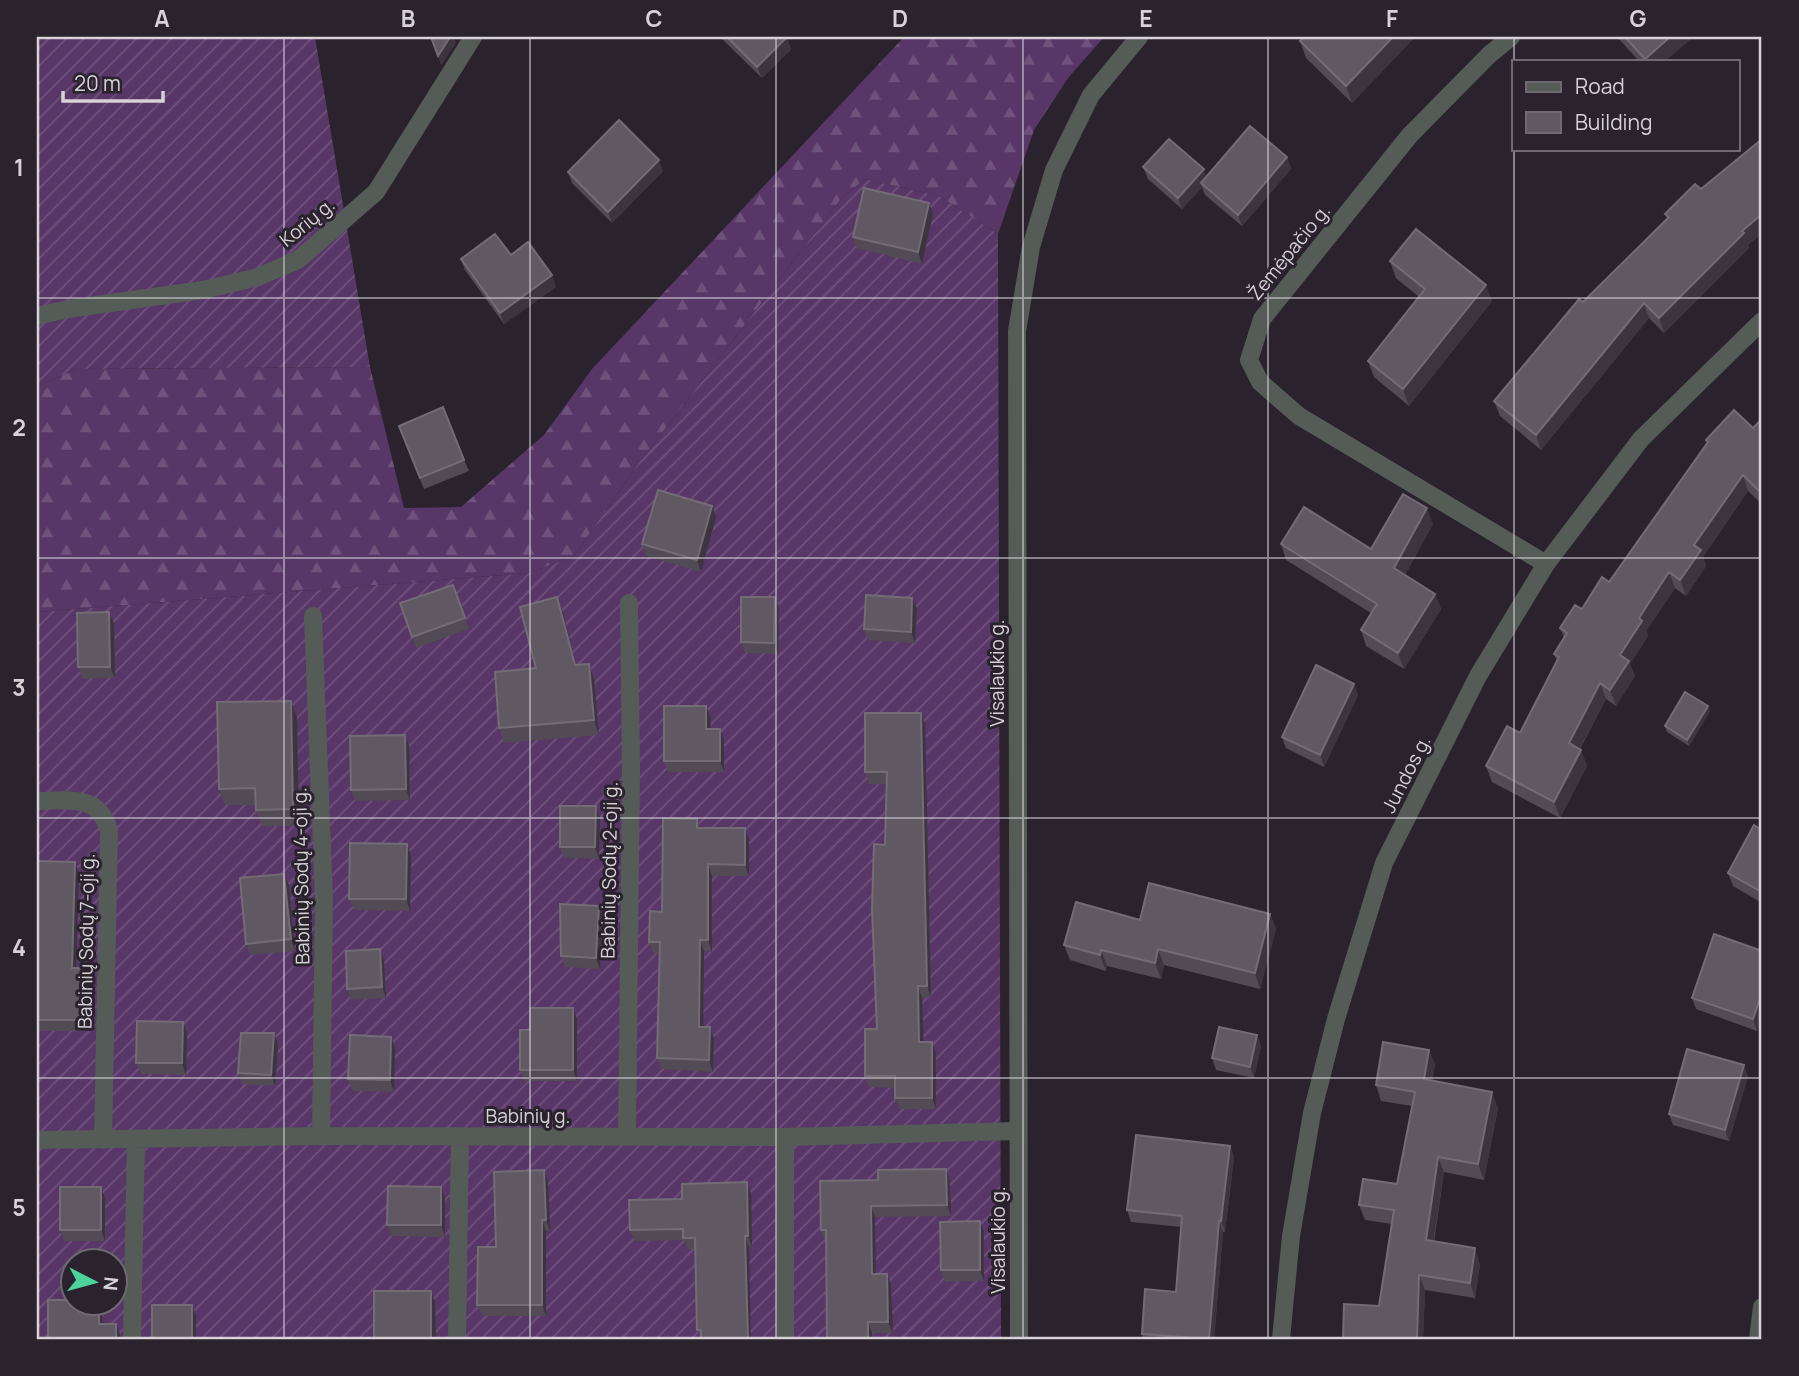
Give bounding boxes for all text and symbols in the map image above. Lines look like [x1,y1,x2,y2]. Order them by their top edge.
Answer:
text: A [154,2,170,34]
text: B [401,2,415,34]
text: C [646,2,663,34]
text: D [892,2,908,34]
text: E [1139,2,1153,34]
text: F [1386,2,1398,34]
text: G [1630,2,1647,34]
scale bar [63,60,163,104]
legend [1512,60,1740,150]
text: 20 m [74,69,121,97]
text: Road [1575,72,1625,100]
text: Building [1575,108,1652,136]
text: 1 [14,151,24,183]
street label: Korių g. [274,192,340,252]
street label: Žemėpačio g. [1242,198,1336,306]
text: 2 [12,411,26,443]
street label: Visalaukio g. [984,619,1010,727]
text: 3 [12,671,26,703]
street label: Jundos g. [1375,731,1437,817]
street label: Babinių Sodų 2-oji g. [594,781,624,959]
street label: Babinių Sodų 4-oji g. [286,787,316,965]
street label: Babinių Sodų 7-oji g. [71,853,101,1029]
text: 4 [12,931,26,963]
street label: Babinių g. [486,1103,570,1129]
street label: Visalaukio g. [985,1186,1011,1294]
text: 5 [12,1191,26,1223]
north arrow [60,1246,130,1316]
text: N [97,1276,125,1292]

